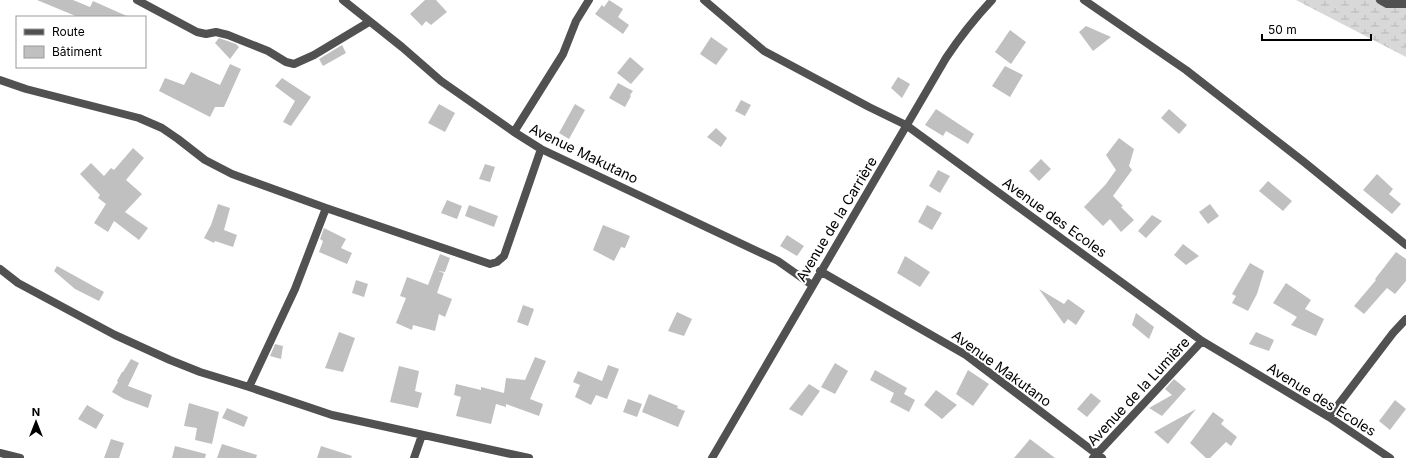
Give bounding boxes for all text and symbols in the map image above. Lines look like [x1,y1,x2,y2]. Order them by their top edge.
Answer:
legend [16,16,146,68]
scale bar [1262,16,1371,42]
text: 50 m [1268,22,1297,37]
text: Route [52,24,85,39]
text: Bâtiment [52,44,102,59]
street label: Avenue Makutano [527,119,641,187]
street label: Avenue de la Carrière [792,153,880,285]
street label: Avenue des Ecoles [999,173,1111,261]
street label: Avenue Makutano [949,326,1055,410]
street label: Avenue de la Lumière [1083,333,1193,449]
street label: Avenue des Ecoles [1265,359,1379,439]
north arrow [16,402,56,442]
text: N [32,405,40,419]

